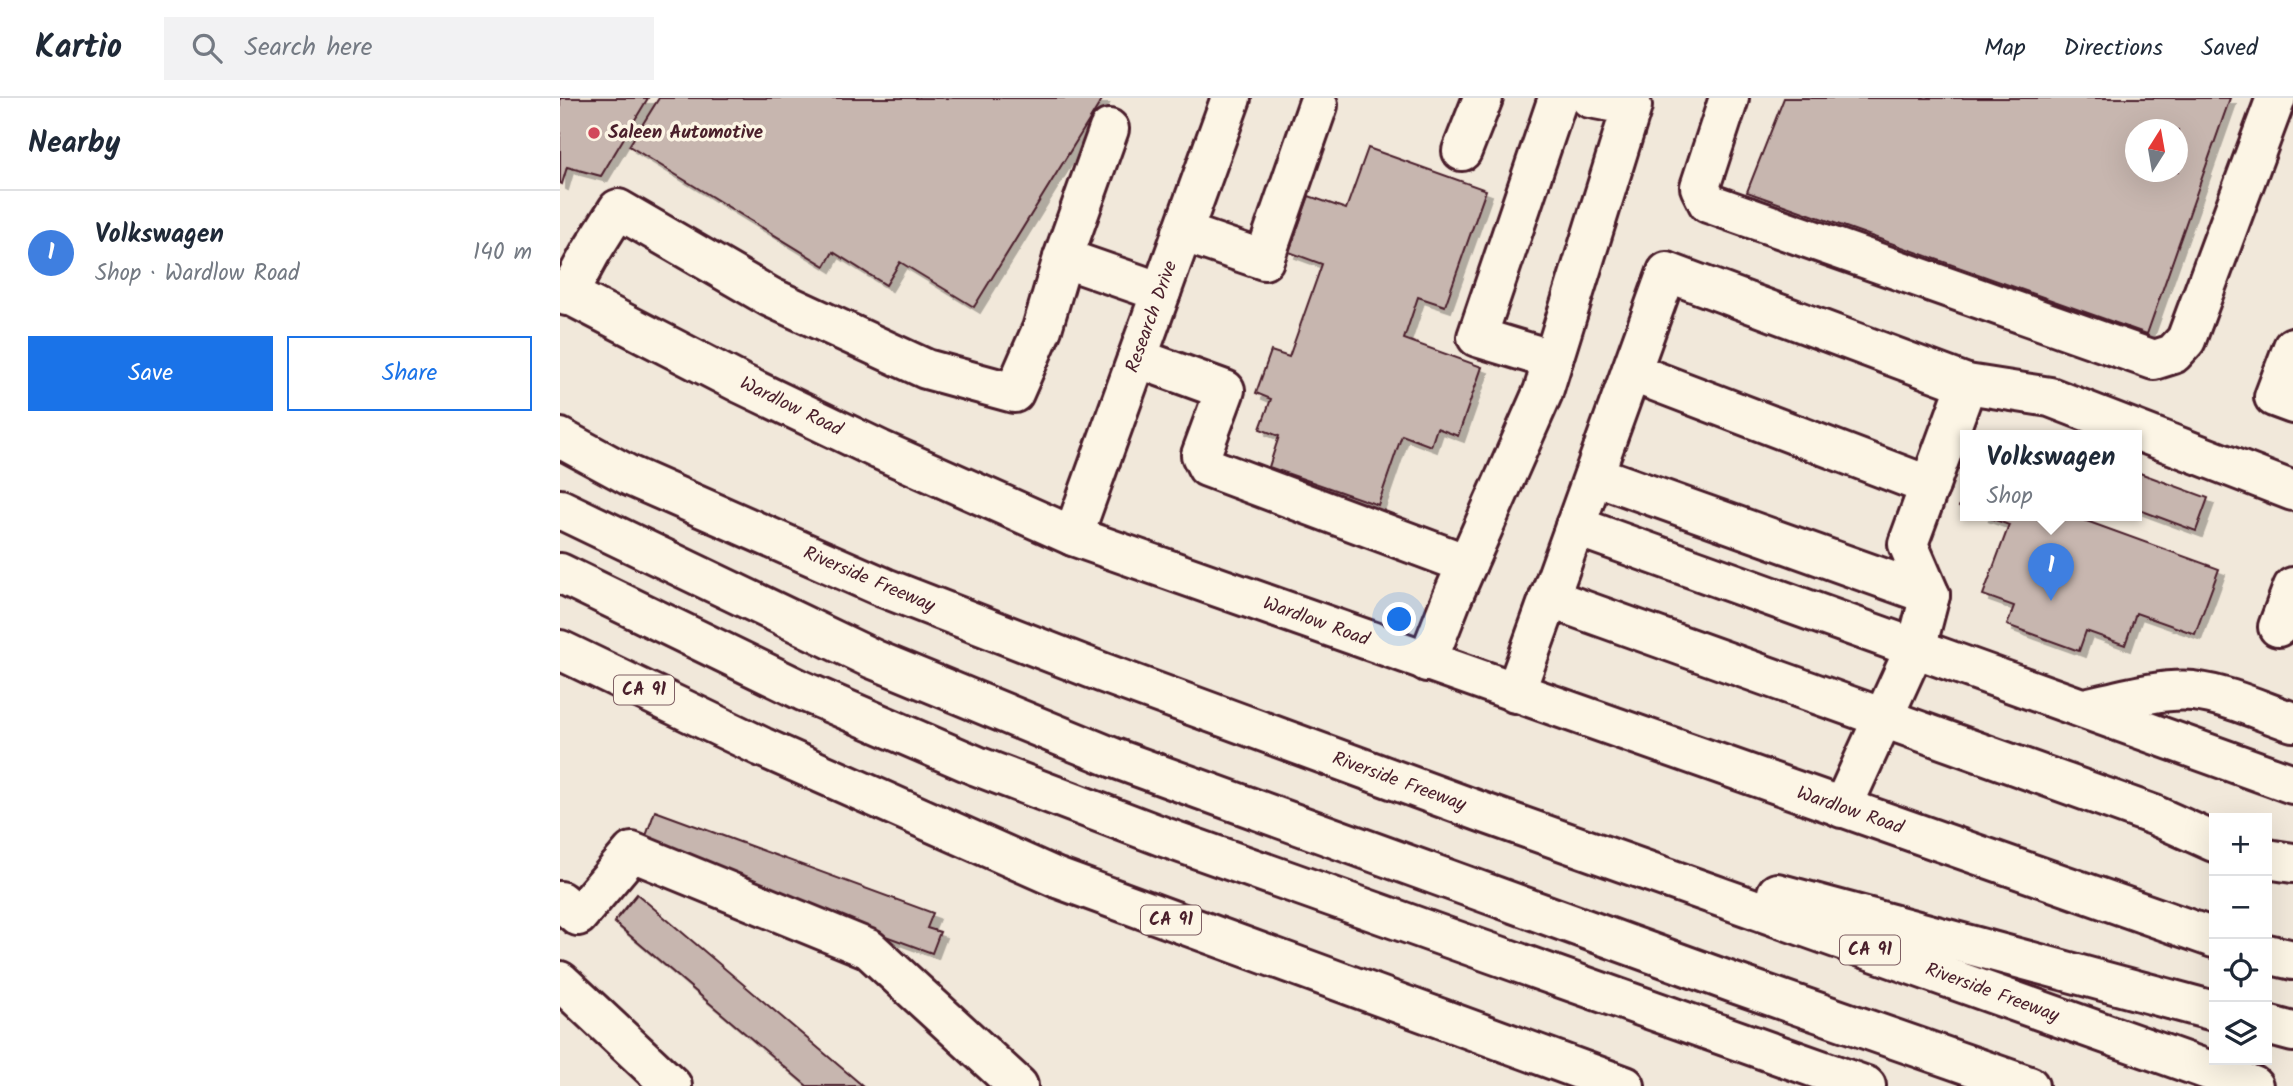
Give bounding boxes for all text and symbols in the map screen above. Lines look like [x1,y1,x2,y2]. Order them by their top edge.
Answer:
search box [164,17,654,80]
text: Kartio [35,22,122,75]
text: Search here [244,27,372,69]
icon: search [188,29,226,67]
text: Map [1984,29,2026,68]
text: Directions [2064,29,2163,68]
text: Saved [2201,29,2258,68]
place label: Saleen Automotive [608,118,763,148]
north arrow [2125,119,2188,182]
text: Nearby [28,120,120,168]
marker: Saleen Automotive [586,125,602,141]
text: Volkswagen [95,214,224,256]
text: 1 [48,235,54,271]
text: 140 m [473,235,532,271]
text: Shop · Wardlow Road [95,256,300,292]
street label: Research Drive [1118,256,1186,377]
button: Save [28,336,273,411]
button: Share [287,336,532,411]
street label: Wardlow Road [734,369,848,445]
popup [1960,430,2142,521]
text: Volkswagen [1987,437,2115,479]
text: Shop [1987,479,2033,515]
street label: Riverside Freeway [798,539,941,622]
pin: 1 [2028,543,2074,601]
street label: Wardlow Road [1259,589,1374,655]
your location [1382,602,1416,636]
road number: CA 91 [614,676,674,704]
street label: Riverside Freeway [1328,744,1471,821]
street label: Wardlow Road [1792,779,1908,843]
map controls [2209,813,2272,1065]
button: + [2209,813,2272,876]
button: − [2209,876,2272,939]
road number: CA 91 [1141,906,1201,934]
road number: CA 91 [1840,936,1900,964]
button: locate [2209,939,2272,1002]
street label: Riverside Freeway [1921,955,2064,1032]
button: layers [2209,1002,2272,1065]

